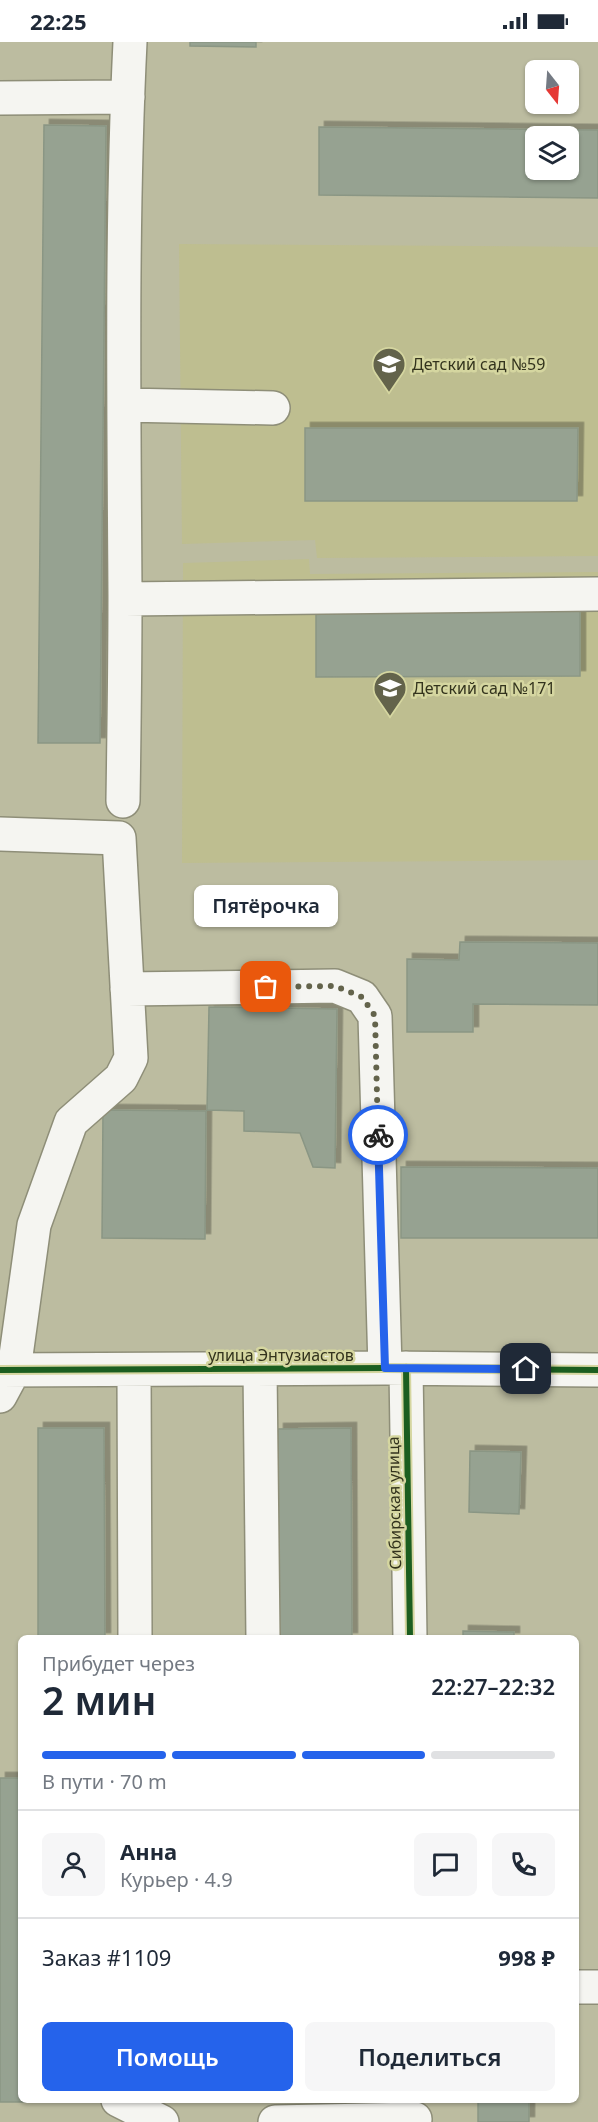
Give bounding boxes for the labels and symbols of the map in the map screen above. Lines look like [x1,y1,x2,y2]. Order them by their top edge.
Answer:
north arrow [525,60,579,114]
school or university icon: Детский сад №59 [371,346,407,393]
place label: Детский сад №59 [412,353,545,375]
school or university icon: Детский сад №171 [372,670,408,717]
place label: Детский сад №171 [413,677,555,699]
callout: Пятёрочка [194,885,338,927]
pin [240,961,291,1012]
courier [348,1105,408,1165]
pin [500,1343,551,1394]
street label: улица Энтузиастов [208,1344,354,1366]
street label: Сибирская улица [382,1436,406,1570]

